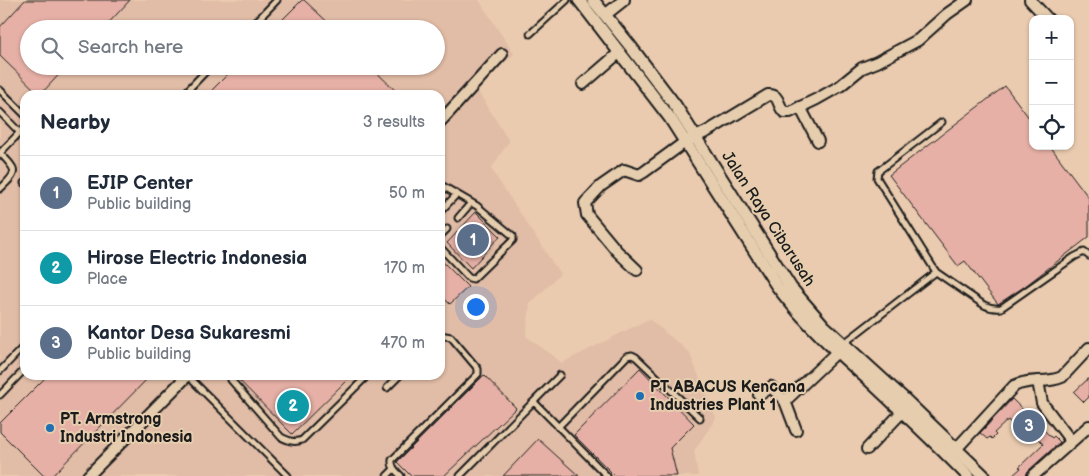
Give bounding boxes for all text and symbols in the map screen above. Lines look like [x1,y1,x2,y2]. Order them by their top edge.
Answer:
map controls [1029,15,1074,150]
button: + [1029,15,1074,60]
search box [20,20,445,75]
icon: search [38,34,66,62]
text: Search here [78,36,183,59]
button: − [1029,60,1074,105]
button: locate [1029,105,1074,150]
text: Nearby [40,110,110,135]
text: 3 results [363,113,425,132]
street label: Jalan Raya Cibarusah [717,148,819,290]
text: EJIP Center [87,172,193,195]
text: 1 [53,184,59,203]
text: 50 m [389,184,425,203]
text: Public building [87,195,191,214]
pin: 1 [457,221,489,259]
text: Hirose Electric Indonesia [87,247,307,270]
text: 2 [51,259,61,278]
text: 170 m [384,259,425,278]
text: Place [87,270,128,289]
your location [463,294,489,320]
text: Kantor Desa Sukaresmi [87,322,291,345]
text: 3 [51,334,61,353]
text: 470 m [380,334,425,353]
text: Public building [87,345,191,364]
place label: PT ABACUS Kencana Industries Plant 1 [650,378,805,415]
pin: 2 [277,387,309,425]
marker: PT ABACUS Kencana Industries Plant 1 [634,390,646,402]
pin: 3 [1013,407,1045,445]
place label: PT. Armstrong Industri Indonesia [60,410,193,447]
marker: PT. Armstrong Industri Indonesia [44,422,56,434]

